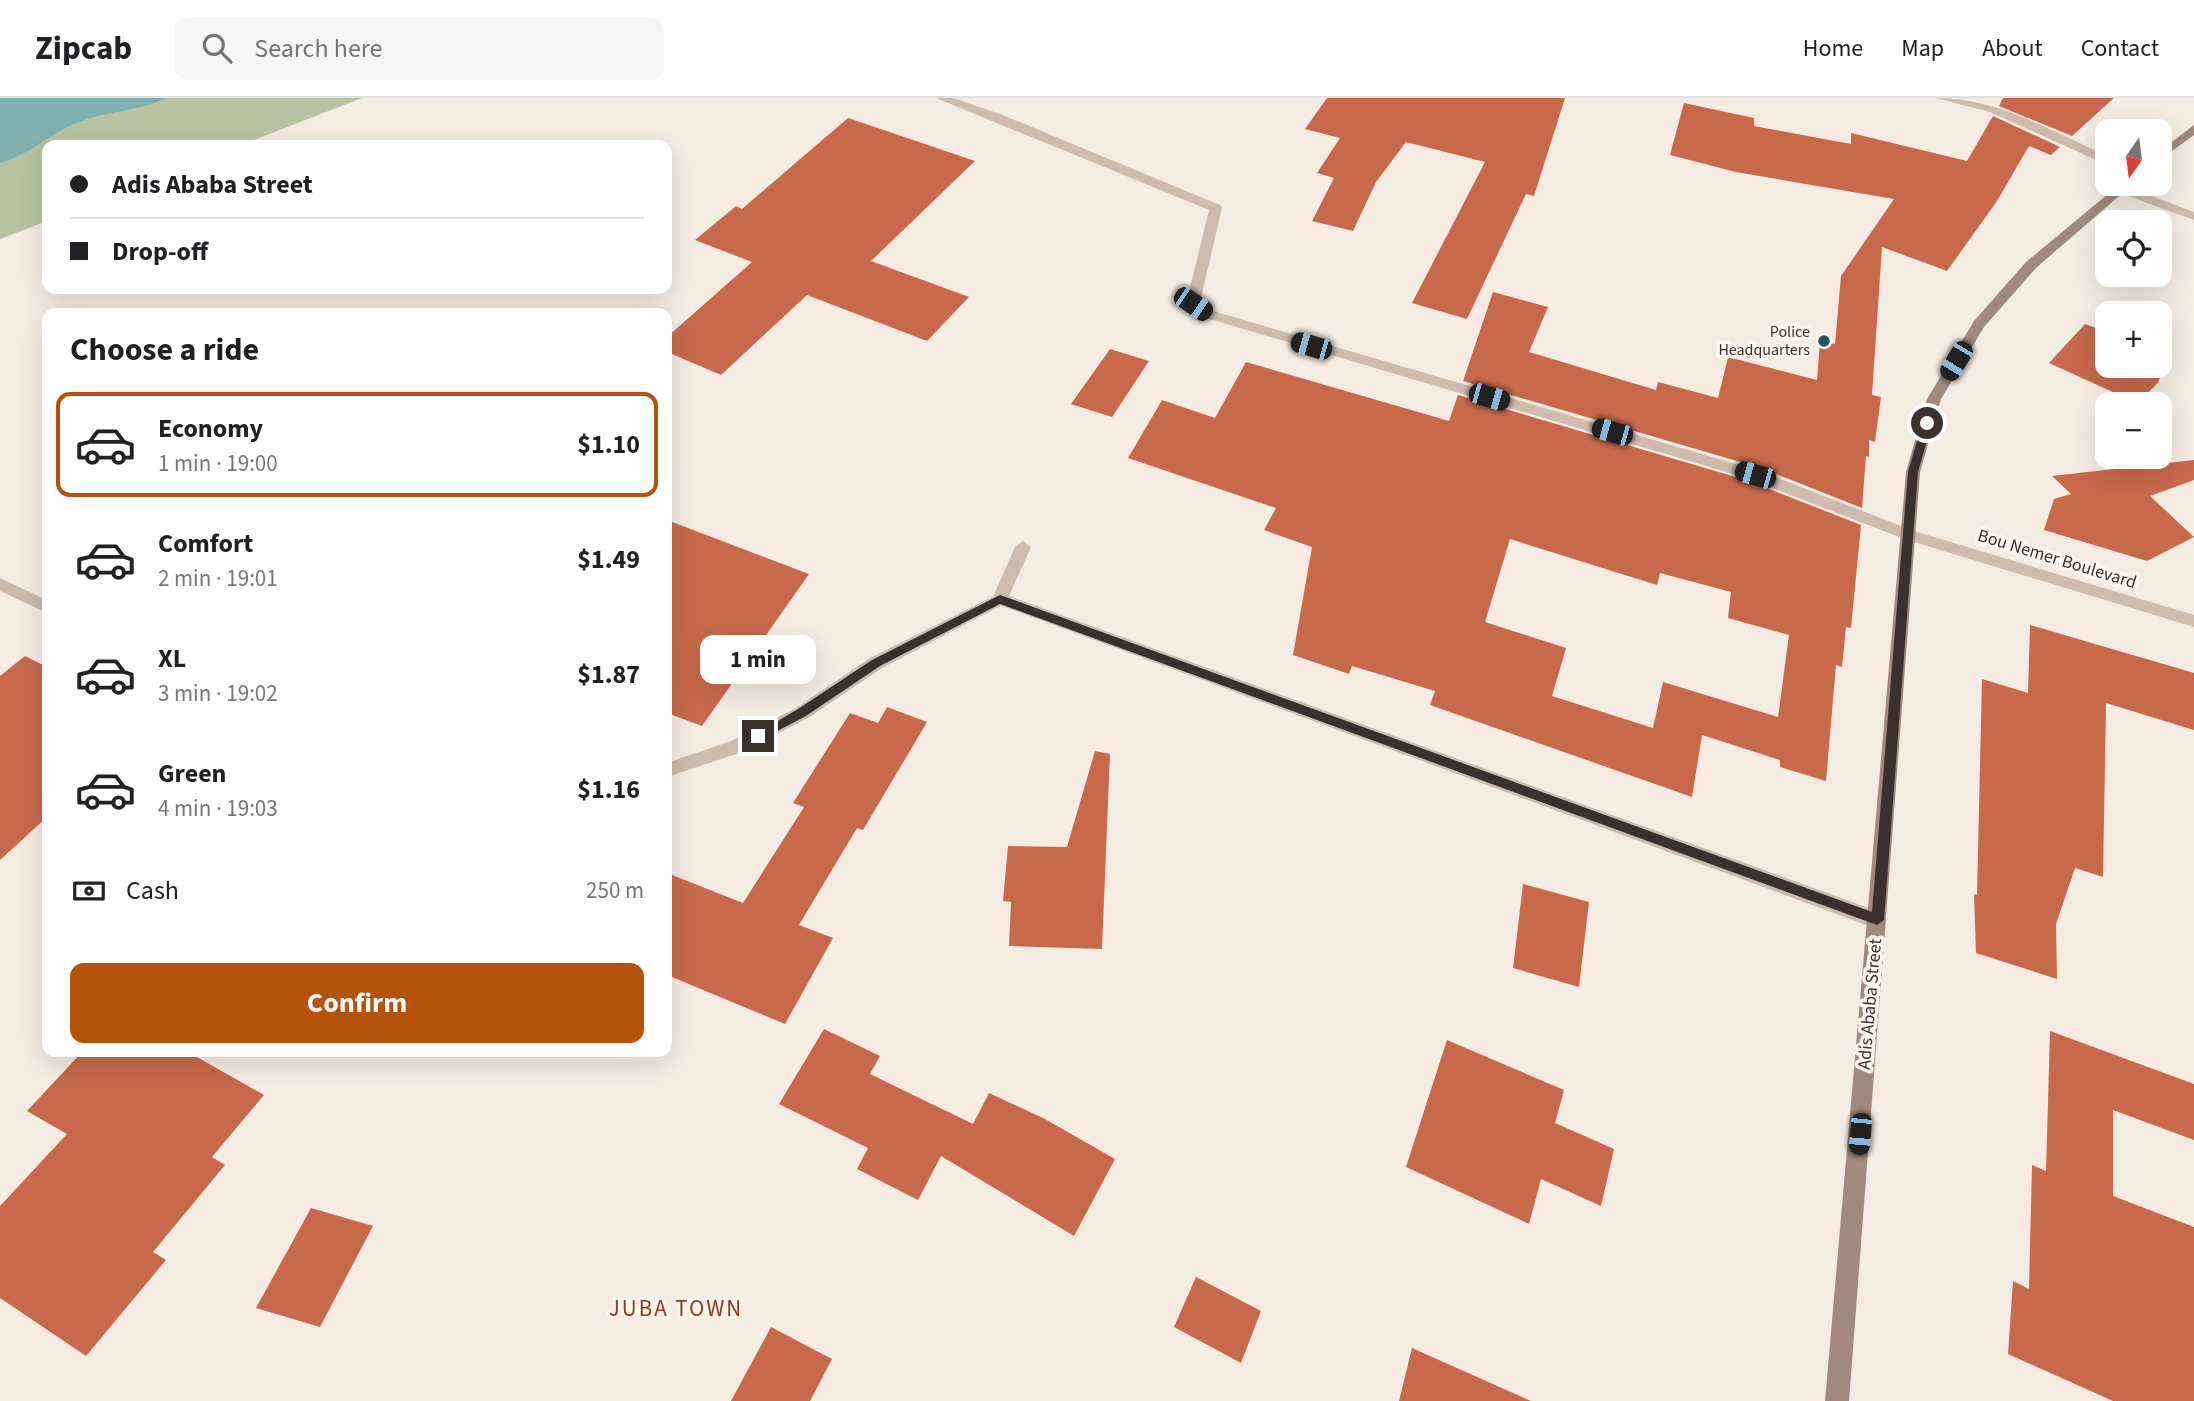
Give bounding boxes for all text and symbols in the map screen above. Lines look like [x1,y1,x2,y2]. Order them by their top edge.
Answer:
search box [174,17,664,80]
text: Zipcab [35,25,132,72]
icon: search [198,29,236,67]
text: Search here [254,30,382,67]
text: Home [1803,31,1863,66]
text: Map [1901,31,1944,66]
text: About [1982,31,2043,66]
text: Contact [2081,31,2159,66]
north arrow [2095,119,2172,196]
map controls [2095,119,2172,469]
text: Adis Ababa Street [112,166,313,203]
button: locate [2095,210,2172,287]
text: Drop-off [112,233,208,270]
car [1170,284,1217,324]
button: + [2095,301,2172,378]
place label: Police Headquarters [1718,321,1810,361]
text: Choose a ride [70,327,259,373]
car [1288,330,1335,362]
marker: Police Headquarters [1816,333,1832,349]
car [1937,338,1976,384]
car [1466,381,1513,413]
button: − [2095,392,2172,469]
route start [1911,407,1943,439]
text: Economy [158,410,263,447]
icon: car [74,413,137,476]
car [1589,416,1636,448]
text: $1.10 [577,426,640,463]
text: 1 min · 19:00 [158,447,278,480]
car [1732,459,1779,491]
street label: Bou Nemer Boulevard [1974,523,2140,595]
text: Comfort [158,525,253,562]
icon: car [74,528,137,591]
text: $1.49 [577,541,640,578]
text: 2 min · 19:01 [158,562,278,595]
callout: 1 min [700,634,816,684]
text: XL [158,640,186,677]
icon: car [74,643,137,706]
text: 1 min [730,643,786,676]
text: $1.87 [577,656,640,693]
text: 3 min · 19:02 [158,677,278,710]
route end [742,720,774,752]
text: Green [158,755,226,792]
icon: car [74,758,137,821]
text: $1.16 [577,771,640,808]
text: 4 min · 19:03 [158,792,278,825]
icon: cash [70,872,108,910]
text: Cash [126,872,179,909]
text: 250 m [586,874,644,907]
street label: Adis Ababa Street [1852,937,1888,1071]
button: Confirm [70,963,644,1043]
car [1848,1112,1873,1156]
district label: JUBA TOWN [609,1292,743,1325]

